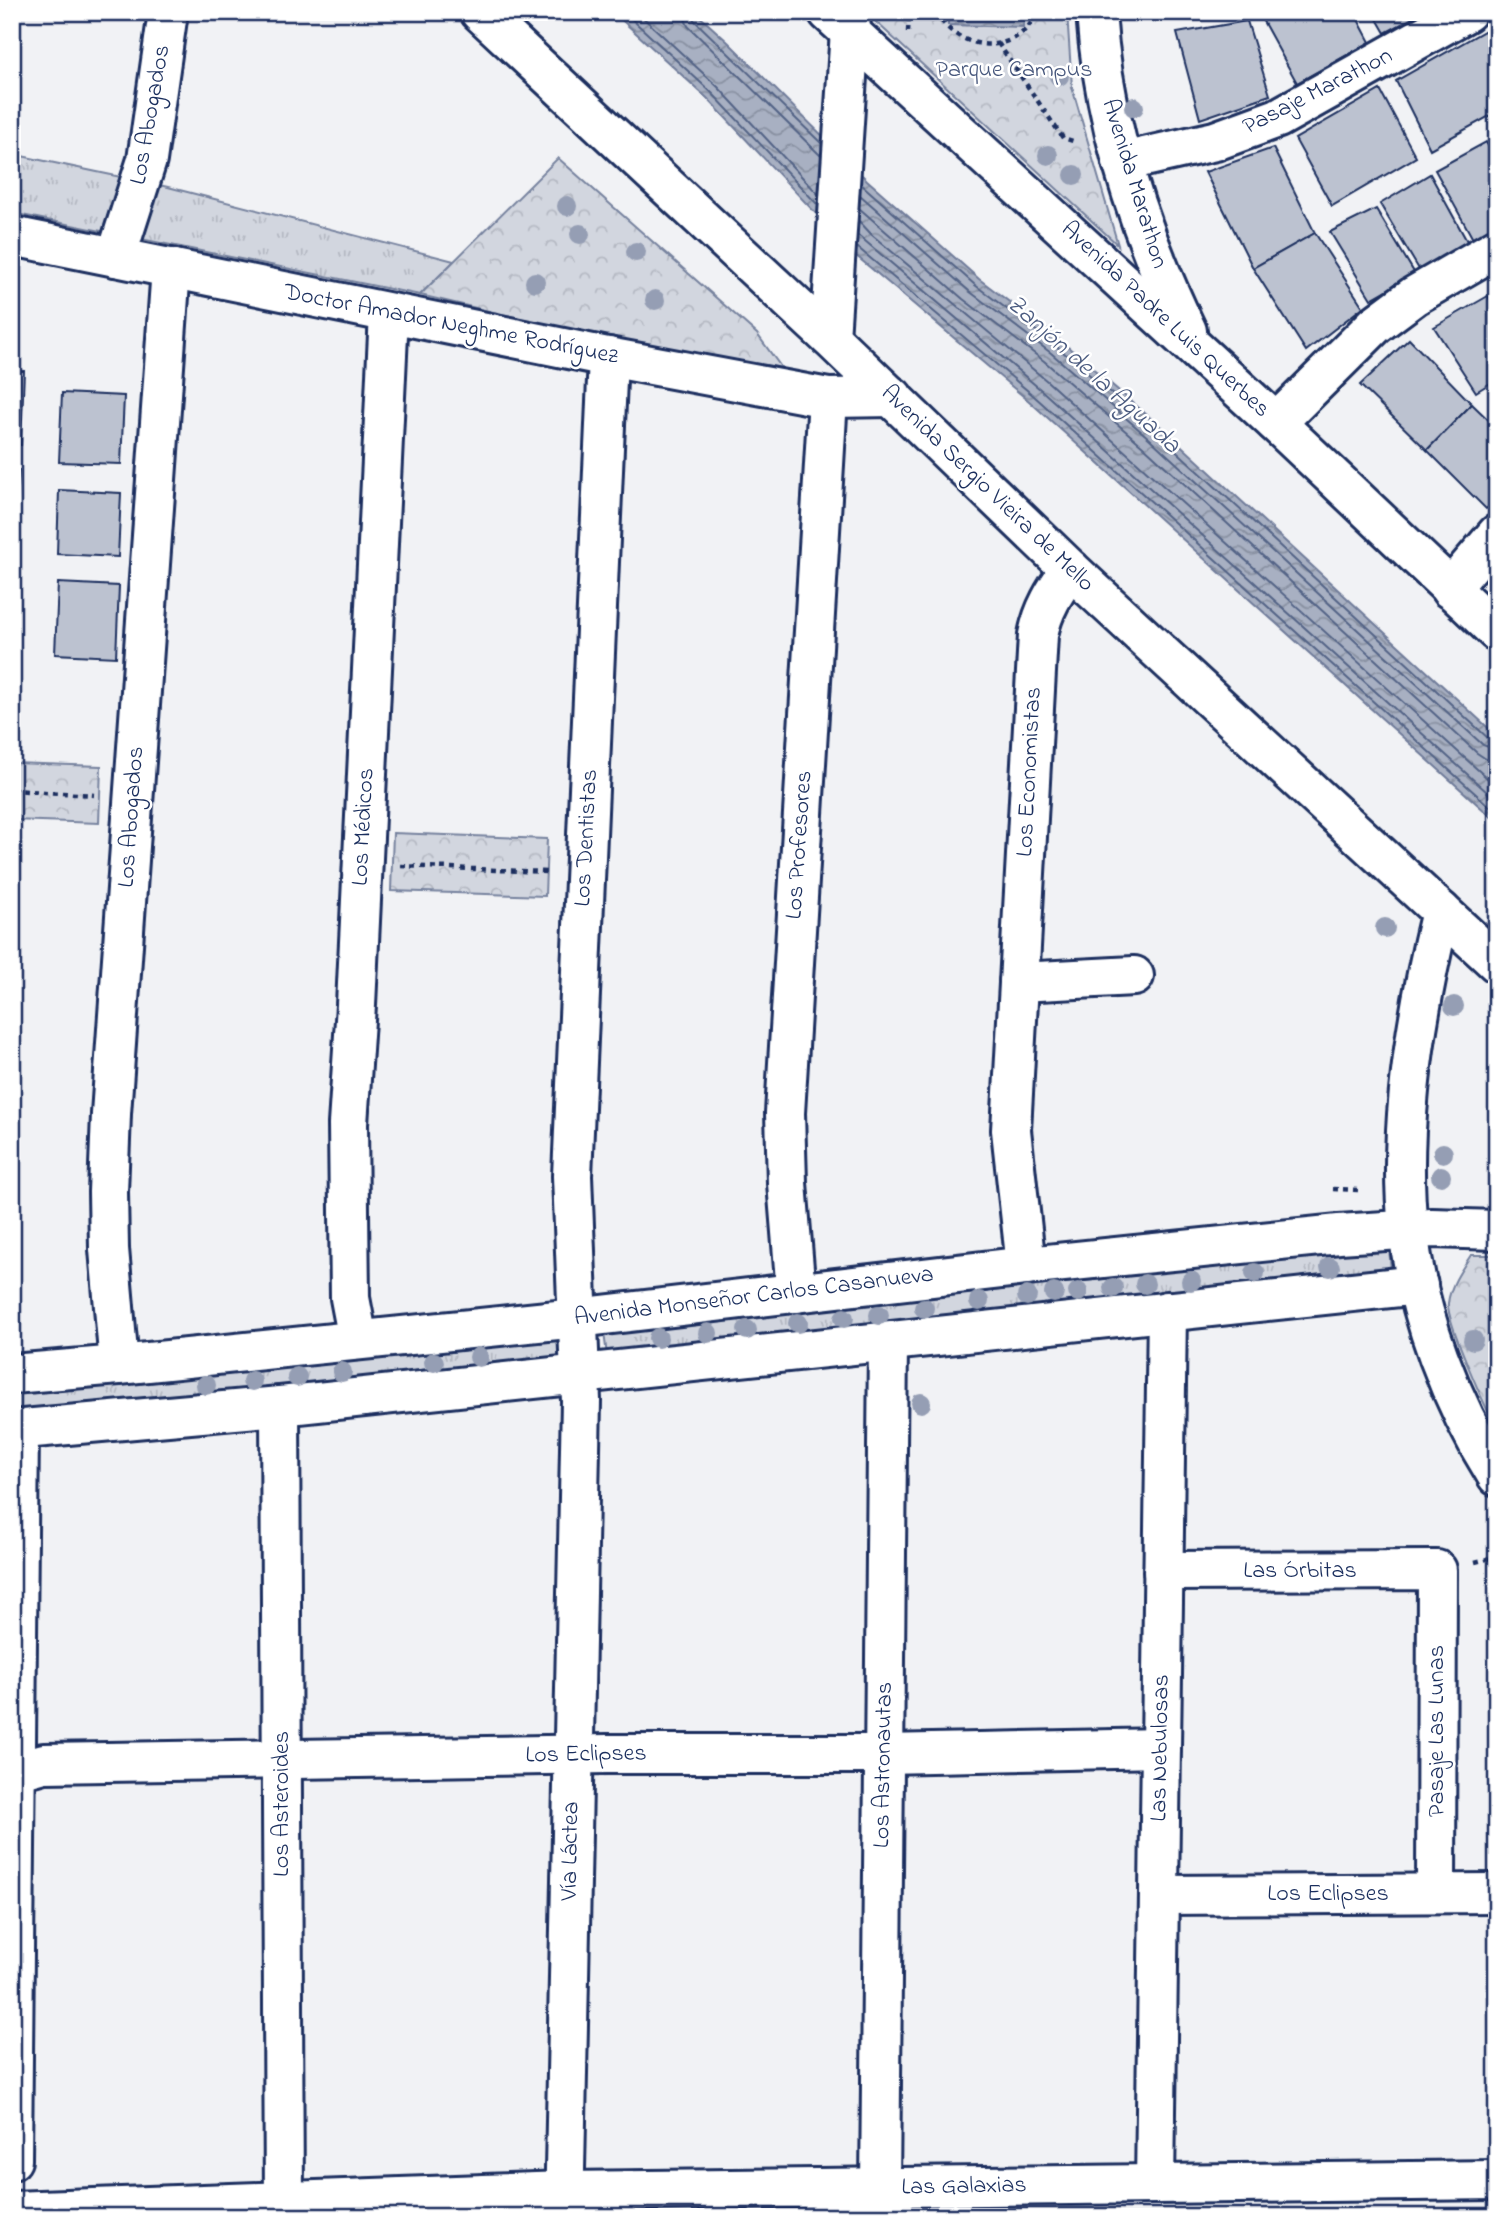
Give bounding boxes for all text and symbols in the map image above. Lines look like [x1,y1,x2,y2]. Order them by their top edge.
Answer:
street label: Pasaje Marathon [1237,39,1399,145]
street label: Los Abogados [121,42,181,188]
park label: Parque Campus [936,53,1092,88]
street label: Avenida Marathon [1092,95,1176,273]
street label: Avenida Padre Luis Querbes [1052,213,1278,427]
street label: Doctor Amador Neghme Rodríguez [280,275,622,375]
water label: Zanjón de la Aguada [998,286,1189,464]
street label: Avenida Sergio Vieira de Mello [872,377,1102,601]
street label: Los Economistas [1008,686,1052,858]
street label: Los Abogados [110,745,154,889]
street label: Los Médicos [343,767,385,887]
street label: Los Dentistas [566,768,608,908]
street label: Los Profesores [777,769,823,921]
street label: Avenida Monseñor Carlos Casanueva [572,1258,936,1336]
street label: Las Órbitas [1243,1554,1357,1589]
street label: Pasaje Las Lunas [1420,1645,1455,1817]
street label: Las Nebulosas [1142,1674,1180,1822]
street label: Los Astronautas [865,1682,903,1848]
street label: Los Asteroides [265,1731,300,1877]
street label: Los Eclipses [525,1736,647,1774]
street label: Vía Láctea [553,1801,589,1902]
street label: Los Eclipses [1267,1877,1389,1912]
street label: Las Galaxias [901,2168,1027,2206]

